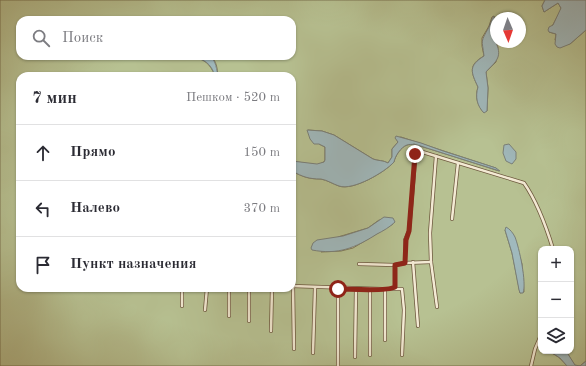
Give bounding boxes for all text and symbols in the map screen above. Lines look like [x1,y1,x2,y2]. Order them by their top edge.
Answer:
north arrow [490,12,526,48]
search box [16,16,296,60]
icon: search [30,27,52,49]
text: Поиск [62,31,103,46]
text: 7 мин [32,90,77,107]
text: Пешком · 520 m [186,91,280,104]
icon: ahead [32,142,54,164]
text: Прямо [70,145,116,160]
route end [406,145,424,163]
text: 150 m [243,146,280,159]
icon: left [32,198,54,220]
text: Налево [70,201,120,216]
text: 370 m [243,202,280,215]
map controls [538,246,574,354]
button: + [538,246,574,282]
icon: arrive [32,254,54,276]
text: Пункт назначения [70,257,197,272]
route start [329,280,347,298]
button: − [538,282,574,318]
button: layers [538,318,574,354]

